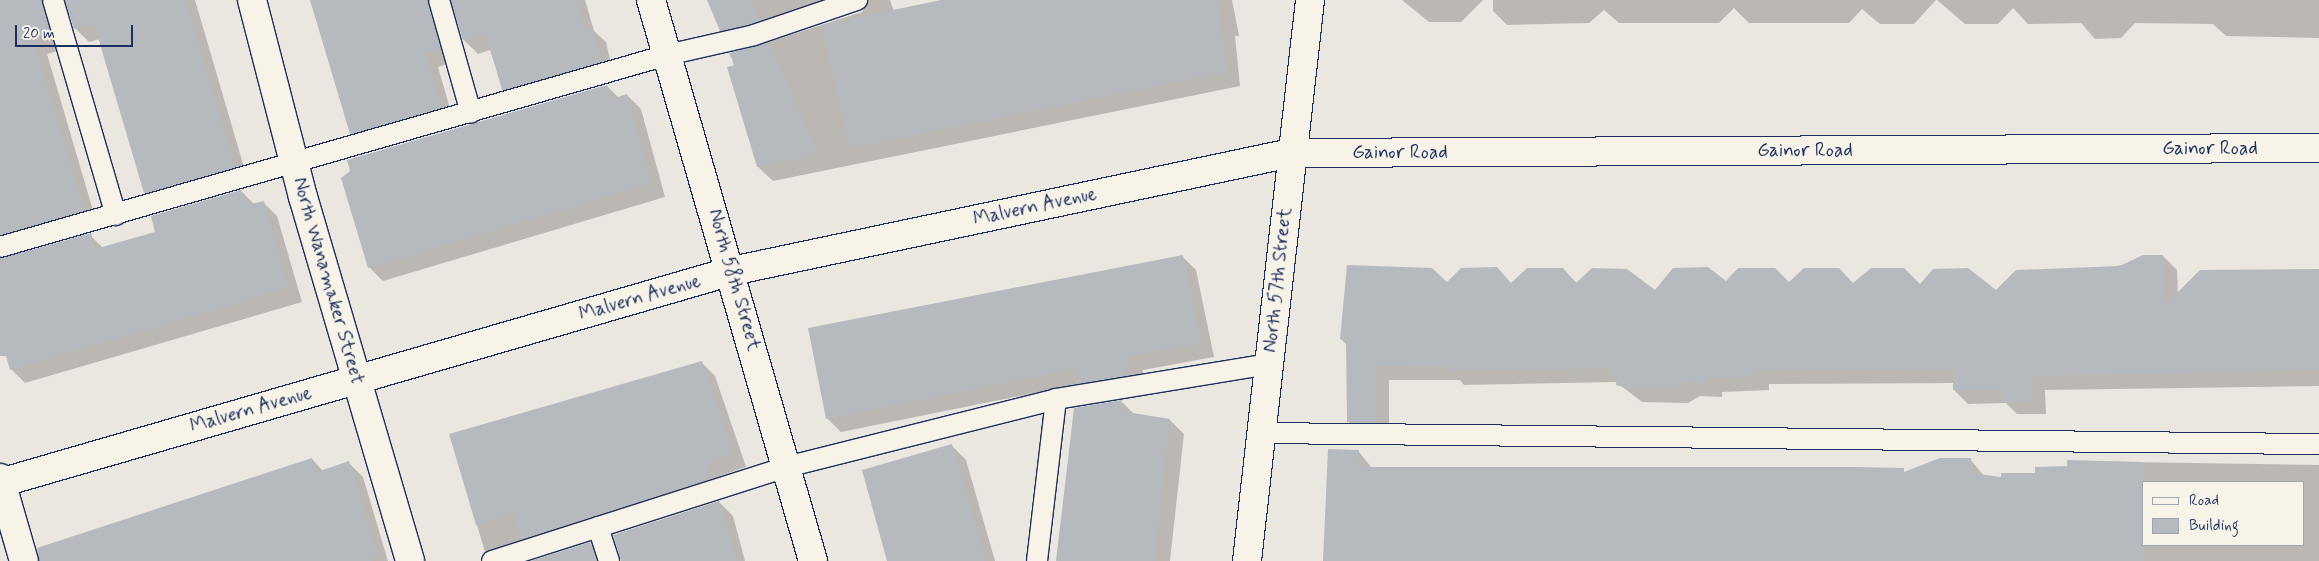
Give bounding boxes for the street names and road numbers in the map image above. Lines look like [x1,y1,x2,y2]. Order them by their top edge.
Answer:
street label: Gainor Road [2162,138,2258,160]
street label: Gainor Road [1757,140,1853,162]
street label: Gainor Road [1352,142,1448,164]
street label: North Wanamaker Street [288,175,368,387]
street label: Malvern Avenue [969,182,1101,232]
street label: North 58th Street [703,206,765,354]
street label: North 57th Street [1259,206,1297,354]
street label: Malvern Avenue [574,269,706,327]
street label: Malvern Avenue [185,381,317,439]

